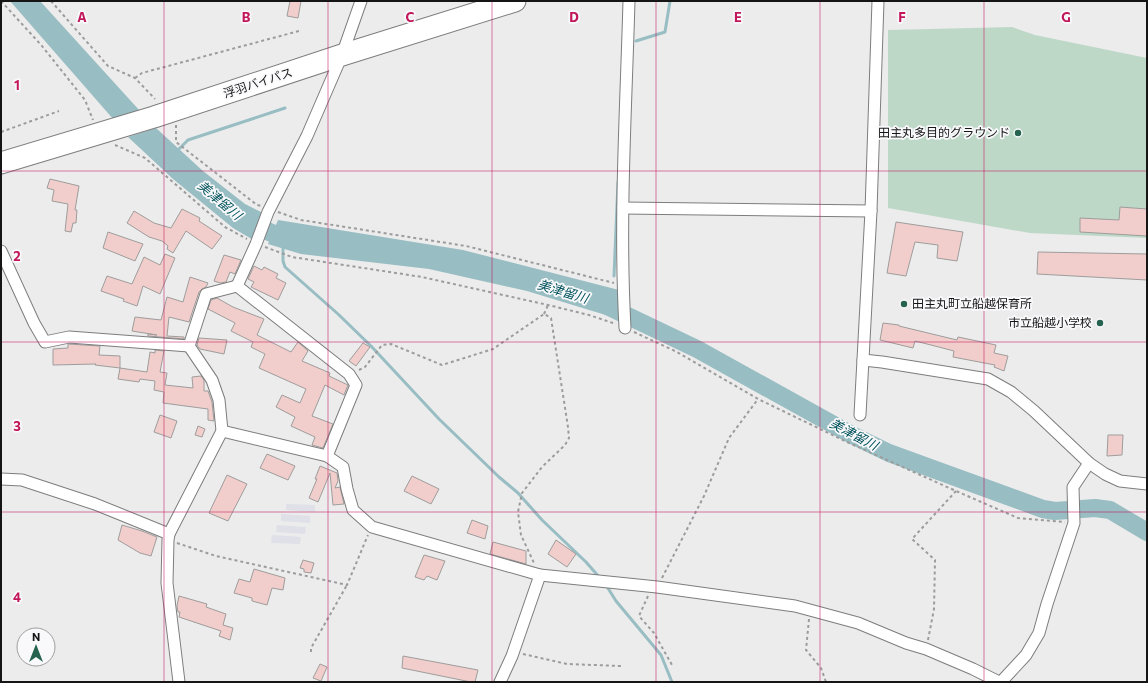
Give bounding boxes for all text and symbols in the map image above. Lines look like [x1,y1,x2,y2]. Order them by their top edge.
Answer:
text: A [77,9,87,25]
text: B [242,9,251,25]
text: C [406,9,415,25]
text: D [569,9,579,25]
text: E [734,9,742,25]
text: F [898,9,906,25]
text: G [1061,9,1071,25]
street label: 浮羽バイパス [221,64,294,100]
text: 1 [14,77,20,93]
place label: 田主丸多目的グラウンド [878,125,1010,139]
marker: 田主丸多目的グラウンド [1013,128,1023,138]
water label: 美津留川 [195,177,247,224]
text: 2 [13,248,21,264]
water label: 美津留川 [536,276,592,307]
place label: 田主丸町立船越保育所 [912,296,1032,310]
marker: 田主丸町立船越保育所 [899,299,909,309]
place label: 市立船越小学校 [1008,315,1092,329]
marker: 市立船越小学校 [1095,318,1105,328]
water label: 美津留川 [827,415,882,454]
text: 3 [13,418,21,434]
text: 4 [13,589,21,605]
north arrow [16,627,56,667]
text: N [32,630,40,643]

